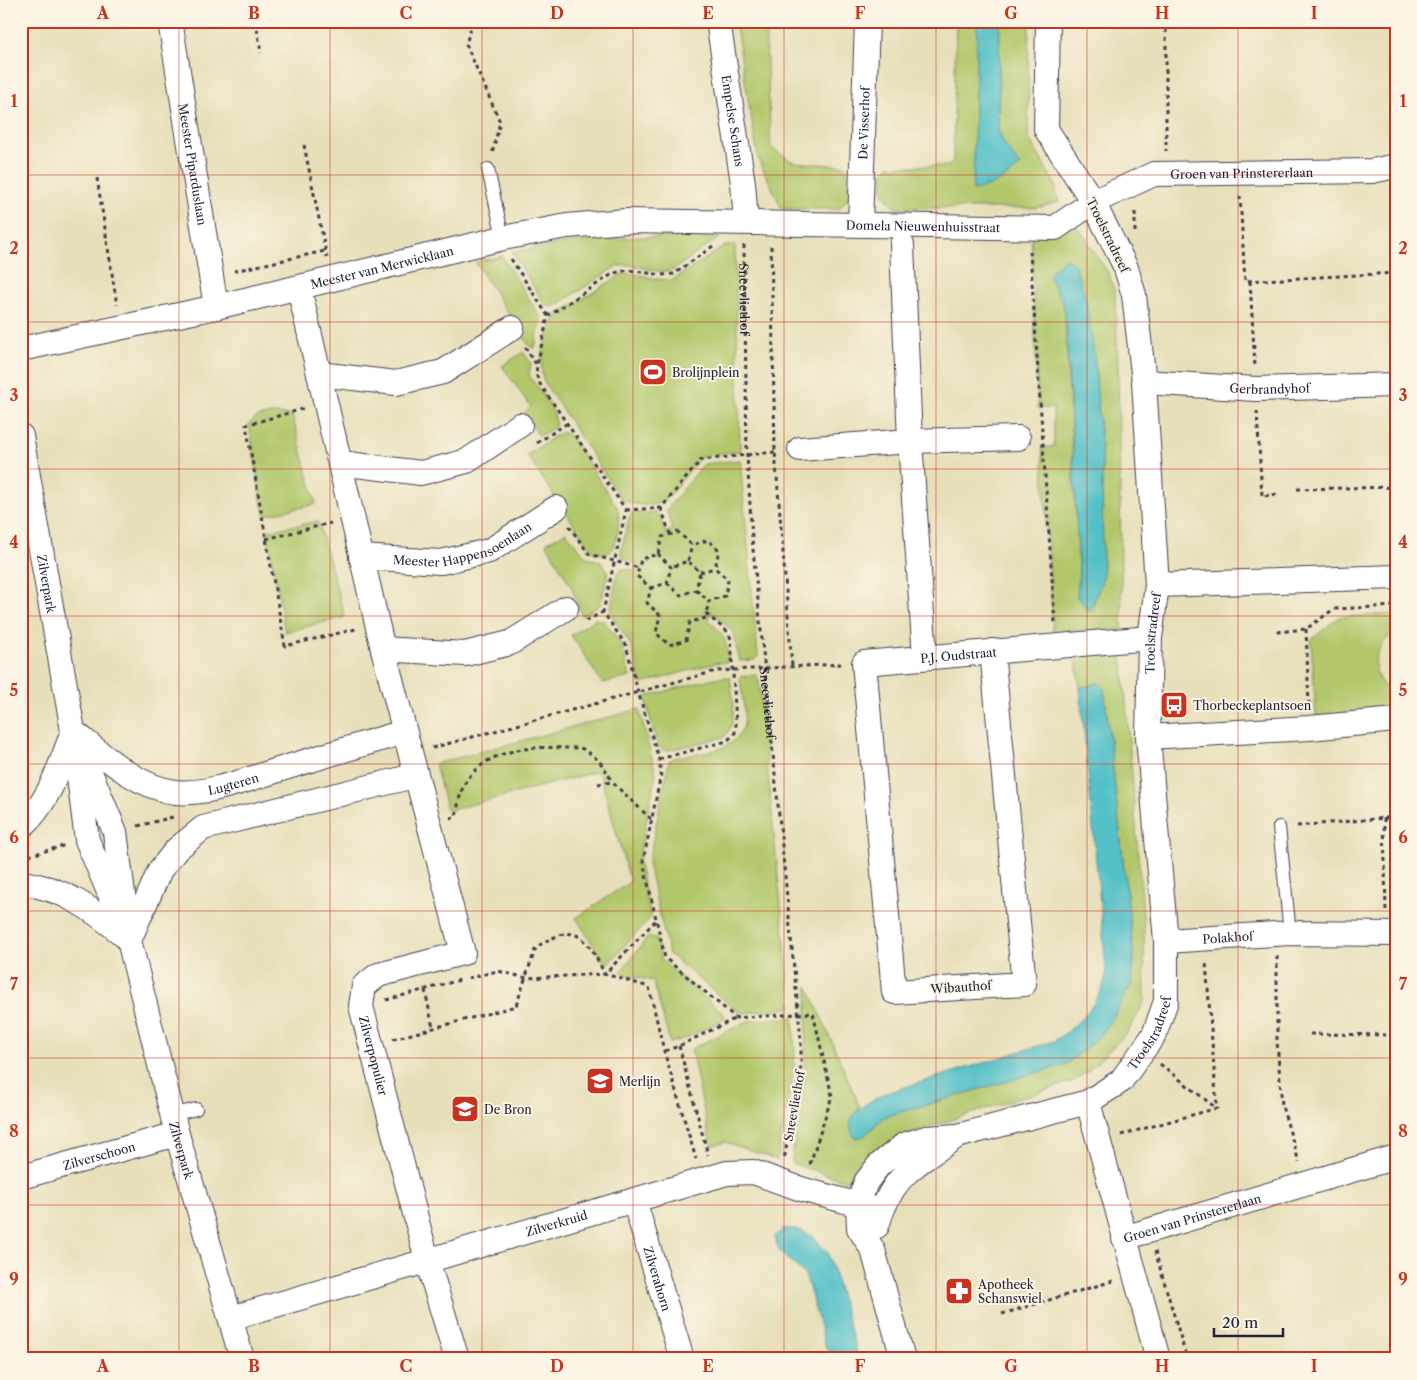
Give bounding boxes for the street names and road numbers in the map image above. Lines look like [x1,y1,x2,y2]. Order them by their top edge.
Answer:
street label: Empelse Schans [719,74,748,168]
street label: De Visserhof [855,85,872,160]
street label: Meester Piparduslaan [176,102,210,227]
street label: Groen van Prinstererlaan [1170,164,1314,181]
street label: Troelstradreef [1083,195,1133,276]
street label: Domela Nieuwenhuisstraat [846,217,1001,235]
street label: Meester van Merwicklaan [309,243,455,292]
street label: Sneevliethof [737,263,753,337]
street label: Gerbrandyhof [1229,380,1312,397]
street label: Meester Happensoenlaan [393,518,534,570]
street label: Zilverpark [35,553,60,615]
street label: Troelstradreef [1142,590,1164,674]
street label: P.J. Oudstraat [920,644,998,666]
street label: Sneevliethof [757,667,779,741]
street label: Lugteren [207,769,261,797]
street label: Polakhof [1202,928,1256,946]
street label: Wibauthof [929,977,994,997]
street label: Troelstradreef [1124,995,1174,1073]
street label: Zilverpopulier [356,1014,391,1097]
street label: Sneevliethof [780,1068,808,1143]
street label: Zilverpark [167,1120,197,1182]
street label: Zilverschoon [61,1138,137,1173]
street label: Groen van Prinstererlaan [1121,1190,1263,1245]
street label: Zilverkruid [524,1207,590,1239]
street label: Zilverahorn [641,1244,675,1313]

